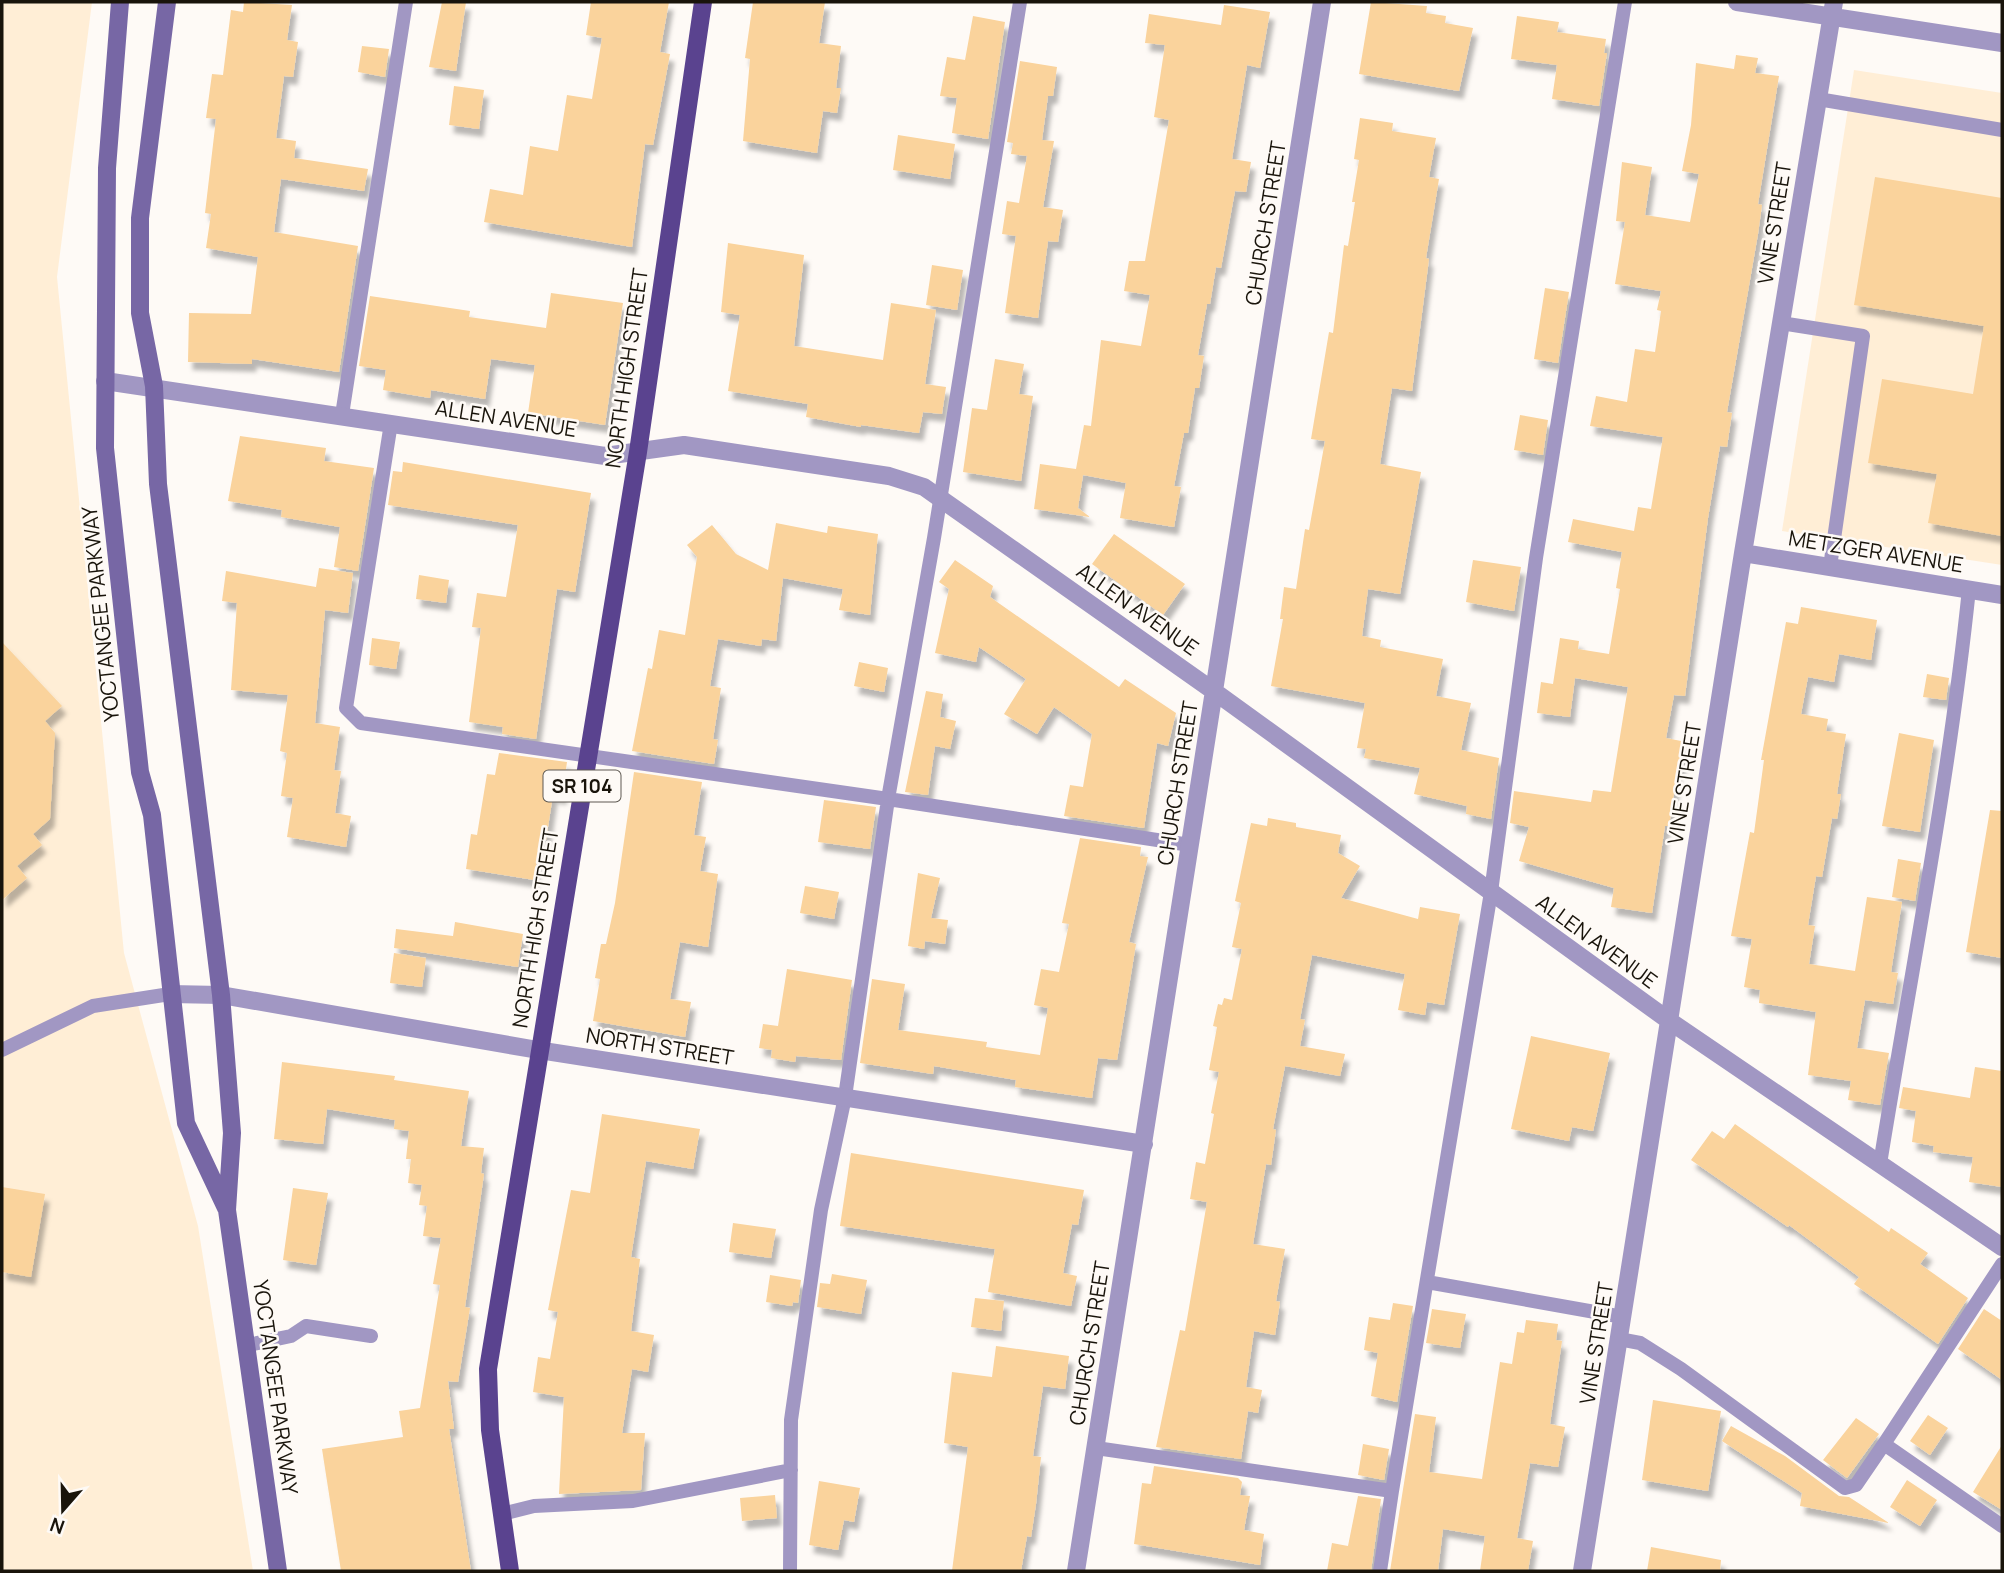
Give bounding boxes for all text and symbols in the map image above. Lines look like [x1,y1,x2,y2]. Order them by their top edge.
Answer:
street label: CHURCH STREET [1238,138,1292,307]
street label: VINE STREET [1751,159,1798,286]
street label: NORTH HIGH STREET [598,266,654,470]
street label: ALLEN AVENUE [433,393,579,443]
street label: YOCTANGEE PARKWAY [75,505,125,723]
street label: METZGER AVENUE [1786,523,1966,579]
street label: ALLEN AVENUE [1071,557,1205,661]
street label: CHURCH STREET [1150,698,1204,867]
street label: VINE STREET [1661,719,1708,846]
road number: SR 104 [544,771,620,802]
street label: NORTH HIGH STREET [505,826,565,1030]
street label: ALLEN AVENUE [1531,888,1663,994]
street label: NORTH STREET [584,1021,736,1072]
street label: CHURCH STREET [1062,1258,1116,1427]
street label: YOCTANGEE PARKWAY [247,1278,305,1496]
street label: VINE STREET [1573,1279,1620,1406]
north arrow [28,1475,98,1545]
text: N [46,1511,68,1541]

